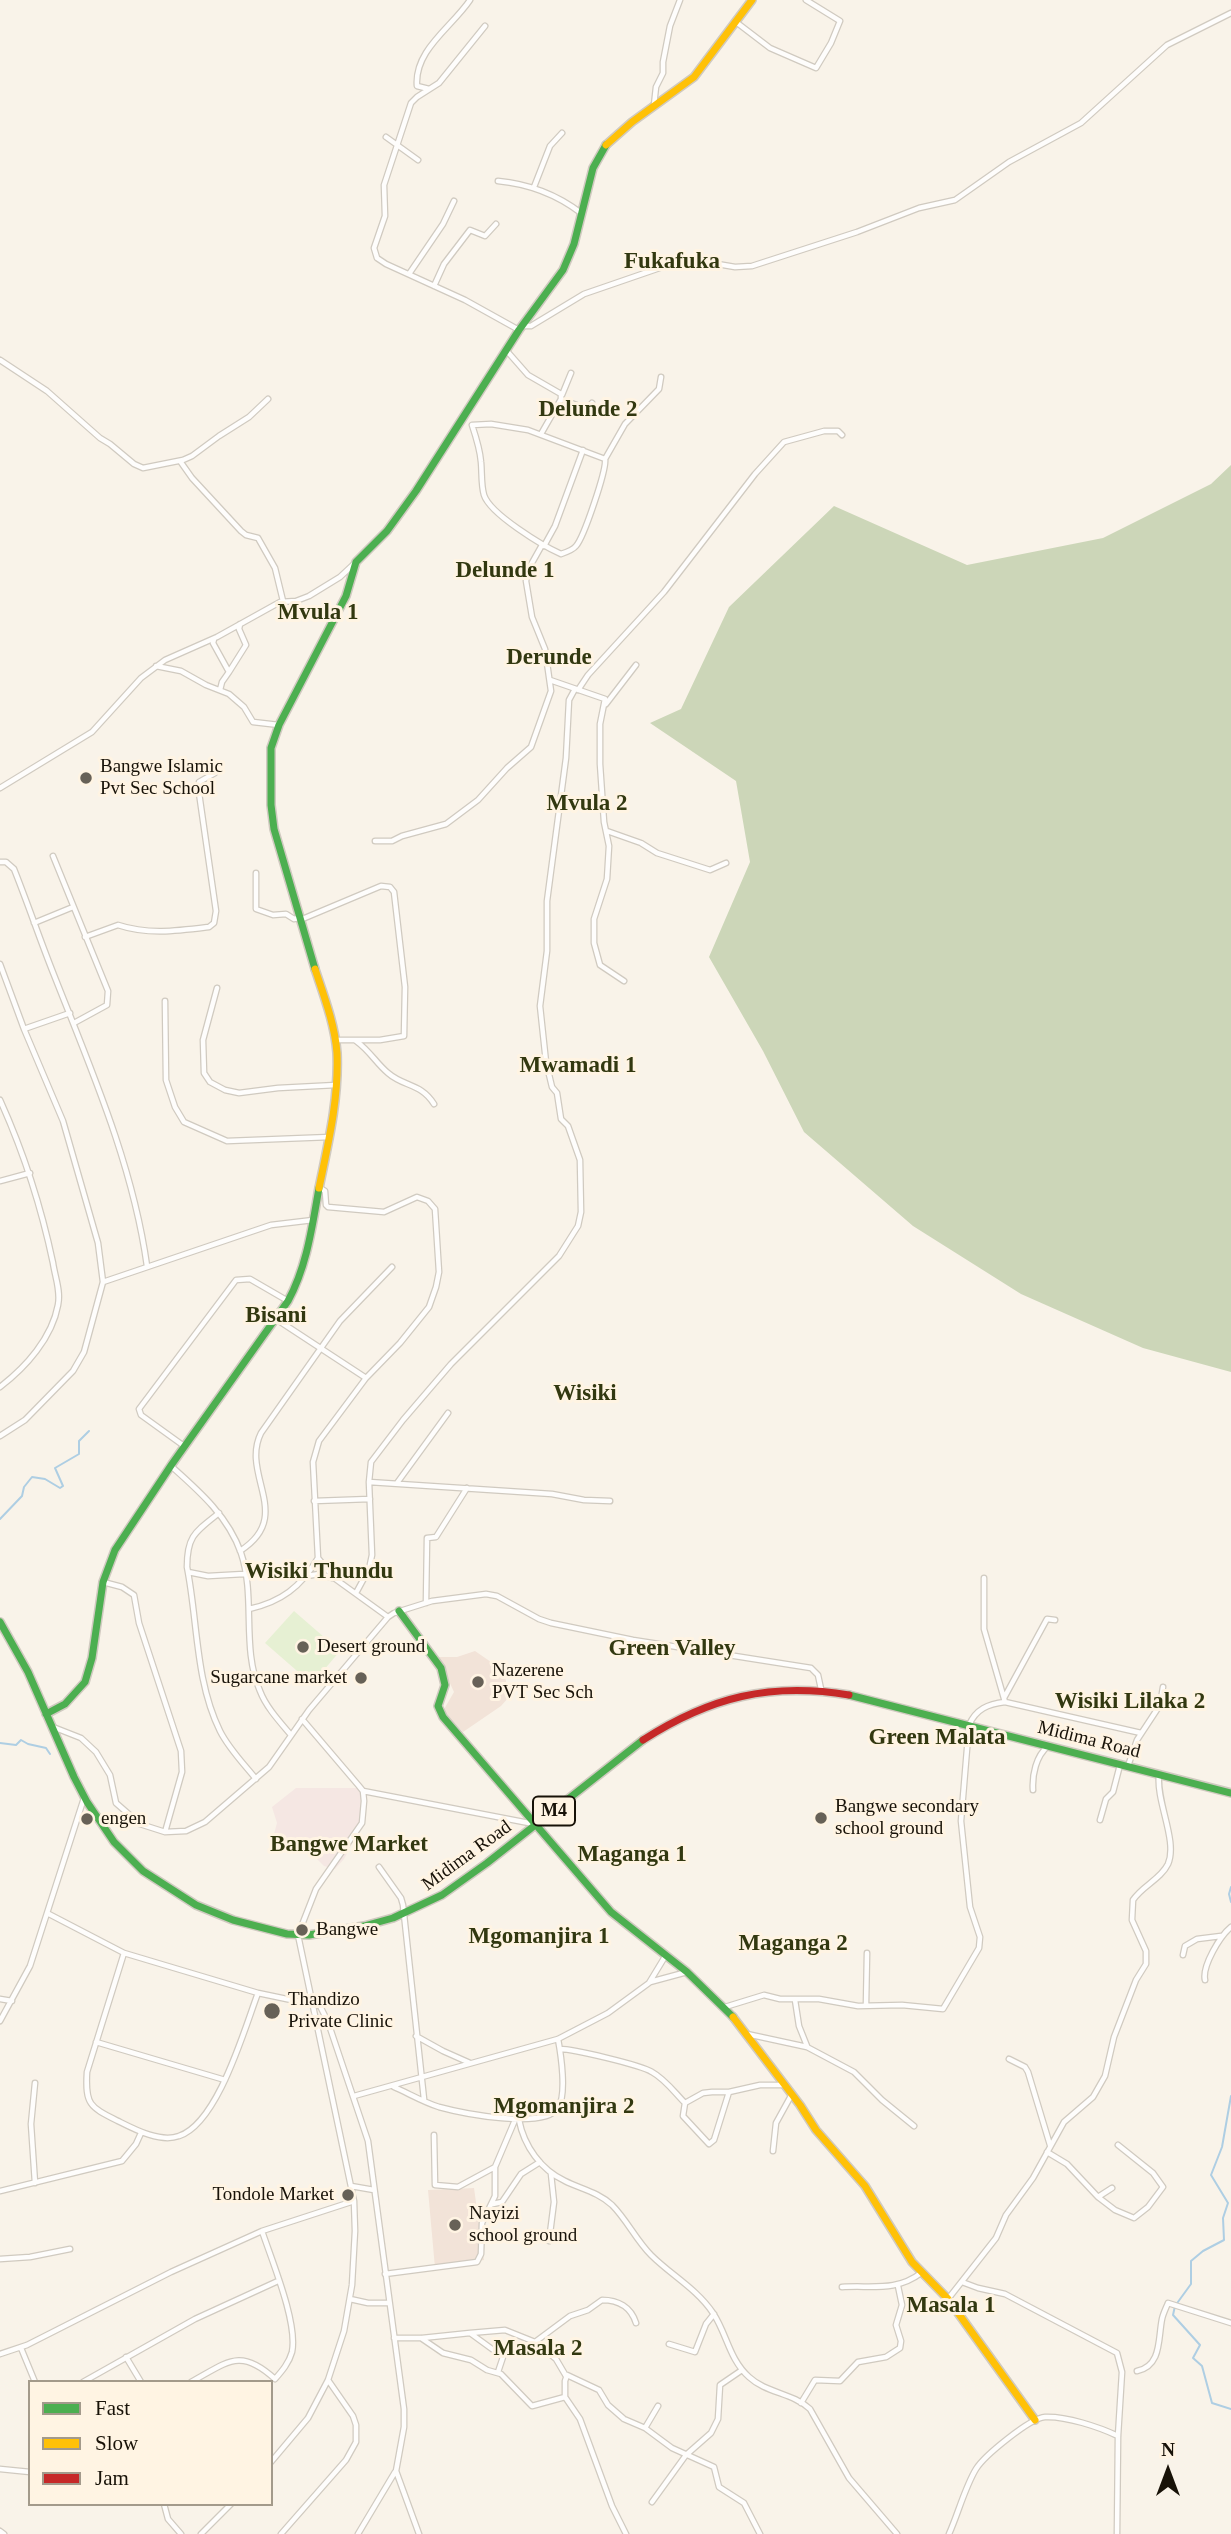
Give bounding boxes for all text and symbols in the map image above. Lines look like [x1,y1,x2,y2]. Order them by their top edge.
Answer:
district label: Fukafuka [624,248,720,276]
district label: Delunde 2 [538,396,638,424]
district label: Delunde 1 [455,557,555,585]
district label: Mvula 1 [277,599,359,627]
district label: Derunde [506,644,592,672]
place label: Bangwe Islamic Pvt Sec School [100,756,223,800]
marker: Bangwe Islamic Pvt Sec School [78,770,94,786]
district label: Mvula 2 [546,790,628,818]
district label: Mwamadi 1 [520,1052,636,1080]
district label: Bisani [245,1302,307,1330]
district label: Wisiki [553,1380,617,1408]
district label: Wisiki Thundu [245,1558,393,1586]
district label: Green Valley [608,1635,736,1663]
place label: Desert ground [317,1636,425,1658]
marker: Desert ground [295,1639,311,1655]
place label: Nazerene PVT Sec Sch [492,1660,593,1704]
place label: Sugarcane market [210,1667,347,1689]
marker: Sugarcane market [353,1670,369,1686]
marker: Nazerene PVT Sec Sch [470,1674,486,1690]
district label: Wisiki Lilaka 2 [1055,1688,1205,1716]
street label: Midima Road [1035,1716,1143,1764]
district label: Green Malata [869,1724,1005,1752]
place label: Bangwe secondary school ground [835,1796,979,1840]
road number: M4 [533,1797,575,1826]
place label: engen [101,1808,146,1830]
marker: Bangwe secondary school ground [813,1810,829,1826]
marker: engen [79,1811,95,1827]
street label: Midima Road [418,1816,516,1896]
district label: Bangwe Market [270,1831,428,1859]
district label: Maganga 1 [577,1841,687,1869]
place label: Bangwe [316,1919,378,1941]
marker: Bangwe [294,1922,310,1938]
district label: Mgomanjira 1 [468,1923,610,1951]
district label: Maganga 2 [738,1930,848,1958]
place label: Thandizo Private Clinic [288,1989,393,2033]
marker: Thandizo Private Clinic [262,2001,282,2021]
district label: Mgomanjira 2 [493,2093,635,2121]
place label: Tondole Market [212,2184,334,2206]
marker: Tondole Market [340,2187,356,2203]
place label: Nayizi school ground [469,2203,577,2247]
marker: Nayizi school ground [447,2217,463,2233]
district label: Masala 1 [907,2292,995,2320]
district label: Masala 2 [494,2335,582,2363]
legend [28,2380,273,2506]
text: Fast [95,2396,130,2420]
text: Slow [95,2431,138,2455]
north arrow [1133,2436,1203,2506]
text: N [1161,2439,1175,2460]
text: Jam [95,2466,129,2490]

